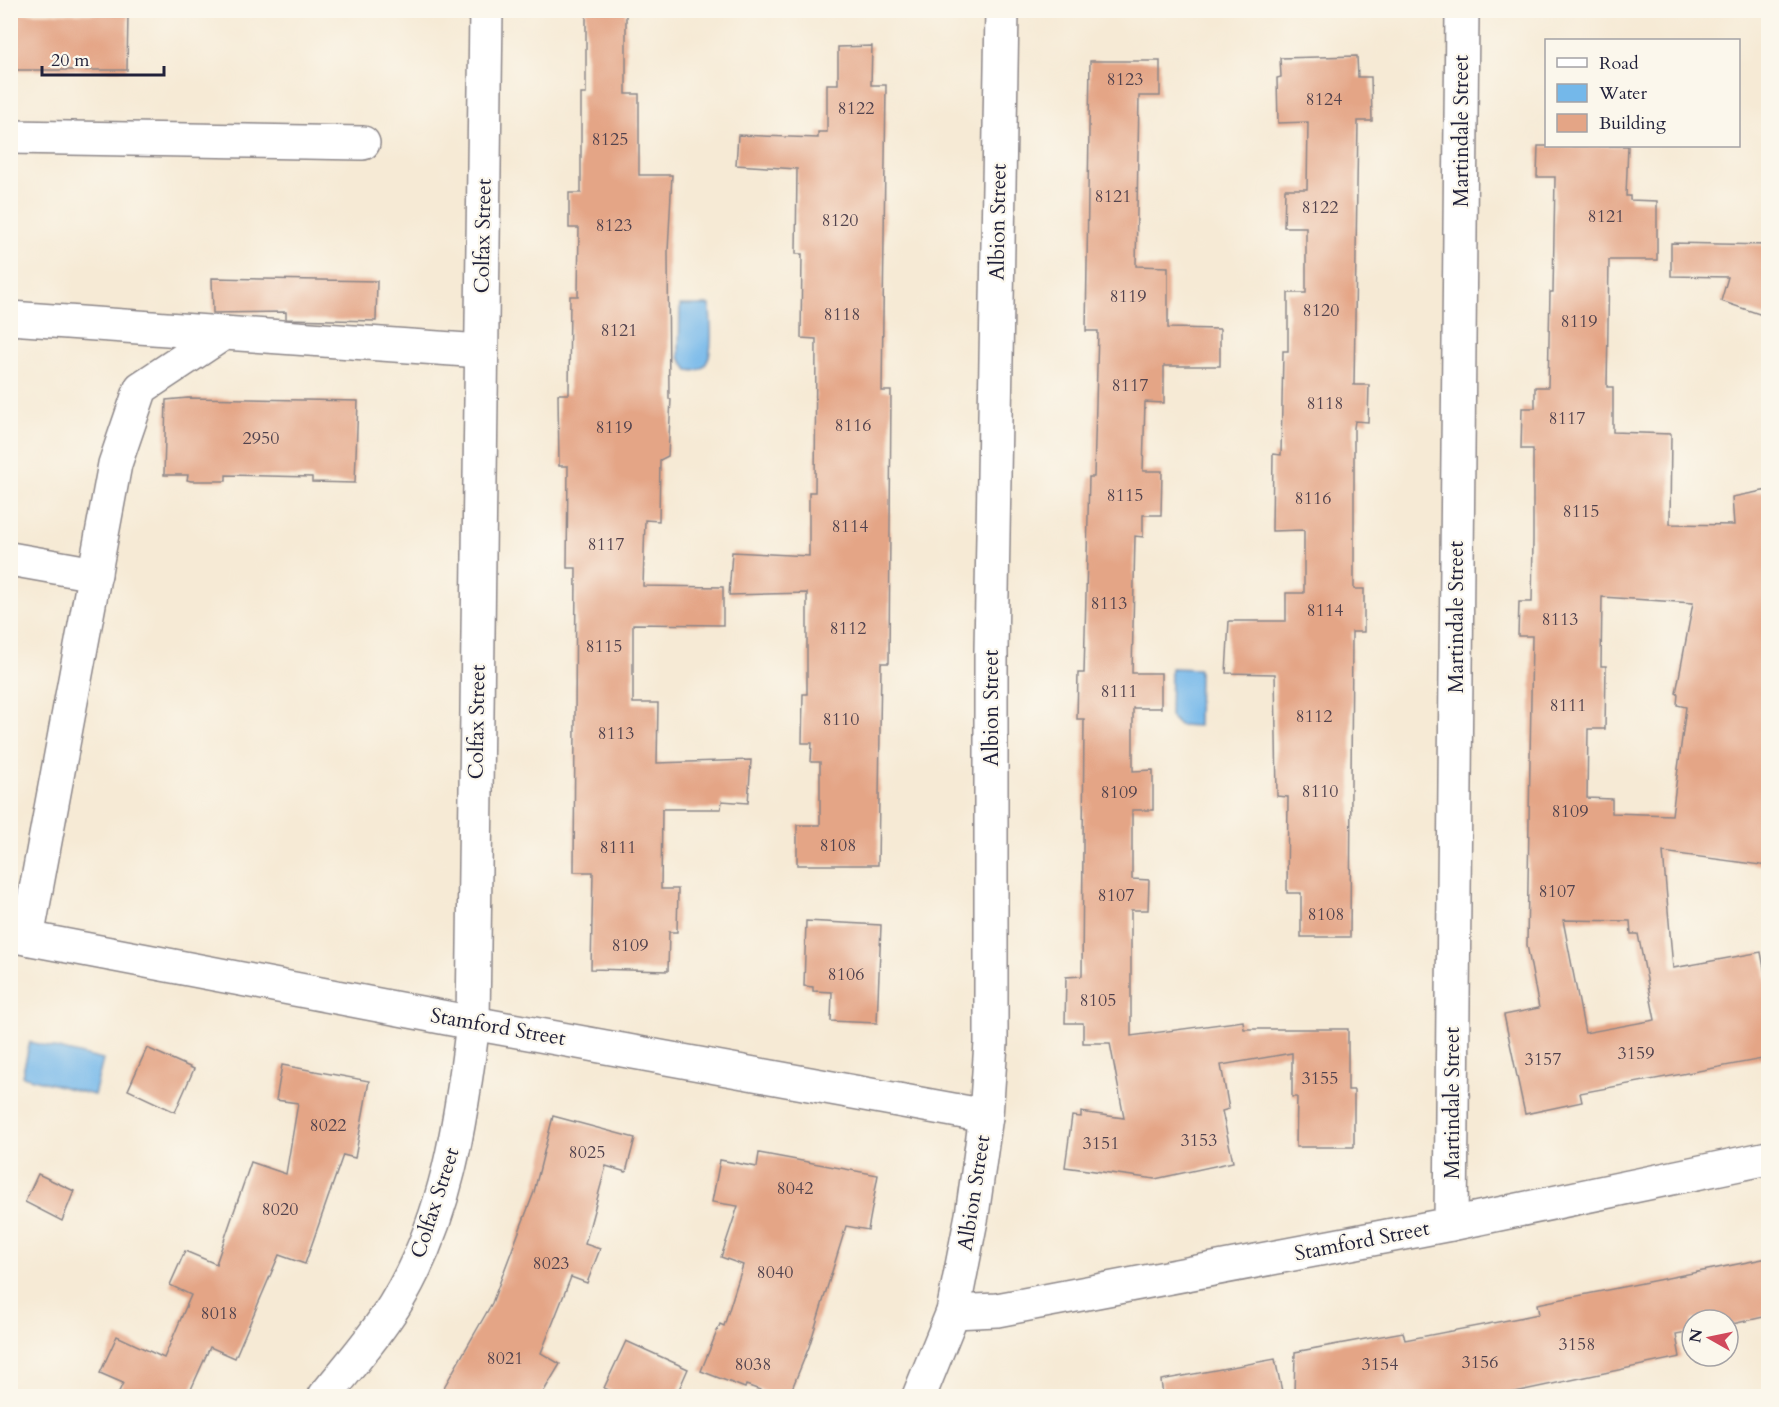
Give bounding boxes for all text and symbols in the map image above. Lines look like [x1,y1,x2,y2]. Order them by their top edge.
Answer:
scale bar [42,39,164,77]
legend [1545,39,1740,147]
text: 20 m [51,48,90,73]
text: Road [1599,51,1639,76]
street label: Martindale Street [1447,54,1476,207]
house number: 8123 [1107,67,1143,92]
text: Water [1598,81,1648,106]
house number: 8124 [1306,87,1342,112]
house number: 8122 [838,96,874,121]
text: Building [1599,111,1667,136]
house number: 8125 [592,127,628,152]
street label: Albion Street [982,163,1014,281]
street label: Colfax Street [468,178,499,294]
house number: 8121 [1095,184,1131,209]
house number: 8122 [1302,195,1338,220]
house number: 8121 [1588,204,1624,229]
house number: 8120 [822,208,858,233]
house number: 8123 [596,213,632,238]
house number: 8119 [1110,284,1146,309]
house number: 8120 [1303,298,1339,323]
house number: 8118 [824,302,860,327]
house number: 8119 [1561,309,1597,334]
house number: 8121 [601,318,637,343]
house number: 8117 [1112,373,1148,398]
house number: 8118 [1307,391,1343,416]
house number: 8117 [1549,406,1585,431]
house number: 8116 [835,413,871,438]
house number: 8119 [596,415,632,440]
house number: 2950 [243,426,279,451]
house number: 8115 [1107,483,1143,508]
house number: 8116 [1295,486,1331,511]
house number: 8115 [1563,499,1599,524]
house number: 8114 [832,514,868,539]
house number: 8117 [588,532,624,557]
street label: Martindale Street [1442,540,1471,693]
house number: 8113 [1091,591,1127,616]
house number: 8114 [1307,598,1343,623]
house number: 8113 [1542,607,1578,632]
house number: 8112 [830,616,866,641]
house number: 8115 [586,634,622,659]
street label: Albion Street [977,649,1006,766]
street label: Colfax Street [462,664,493,780]
house number: 8111 [1101,679,1137,704]
house number: 8111 [1550,693,1586,718]
house number: 8112 [1296,704,1332,729]
house number: 8110 [823,707,859,732]
house number: 8113 [598,721,634,746]
house number: 8110 [1302,779,1338,804]
house number: 8109 [1101,780,1137,805]
house number: 8109 [1552,799,1588,824]
house number: 8108 [820,833,856,858]
house number: 8111 [600,835,636,860]
house number: 8107 [1539,879,1575,904]
house number: 8107 [1098,883,1134,908]
house number: 8108 [1308,902,1344,927]
house number: 8109 [612,933,648,958]
house number: 8106 [828,962,864,987]
house number: 8105 [1080,988,1116,1013]
street label: Stamford Street [428,1001,568,1053]
street label: Martindale Street [1438,1026,1467,1179]
house number: 3159 [1618,1041,1654,1066]
house number: 3157 [1525,1047,1561,1072]
house number: 3155 [1302,1066,1338,1091]
house number: 8022 [310,1113,346,1138]
house number: 3153 [1181,1128,1217,1153]
house number: 3151 [1083,1131,1119,1156]
street label: Albion Street [951,1133,998,1253]
house number: 8025 [569,1140,605,1165]
street label: Colfax Street [403,1144,467,1262]
house number: 8042 [777,1176,813,1201]
house number: 8020 [262,1197,298,1222]
street label: Stamford Street [1292,1214,1432,1268]
house number: 8023 [533,1251,569,1276]
house number: 8040 [757,1260,793,1285]
house number: 8018 [201,1301,237,1326]
north arrow [1680,1308,1740,1368]
text: N [1684,1327,1708,1344]
house number: 3158 [1559,1332,1595,1357]
house number: 8021 [487,1346,523,1371]
house number: 3156 [1462,1350,1498,1375]
house number: 8038 [735,1352,771,1377]
house number: 3154 [1362,1352,1398,1377]

